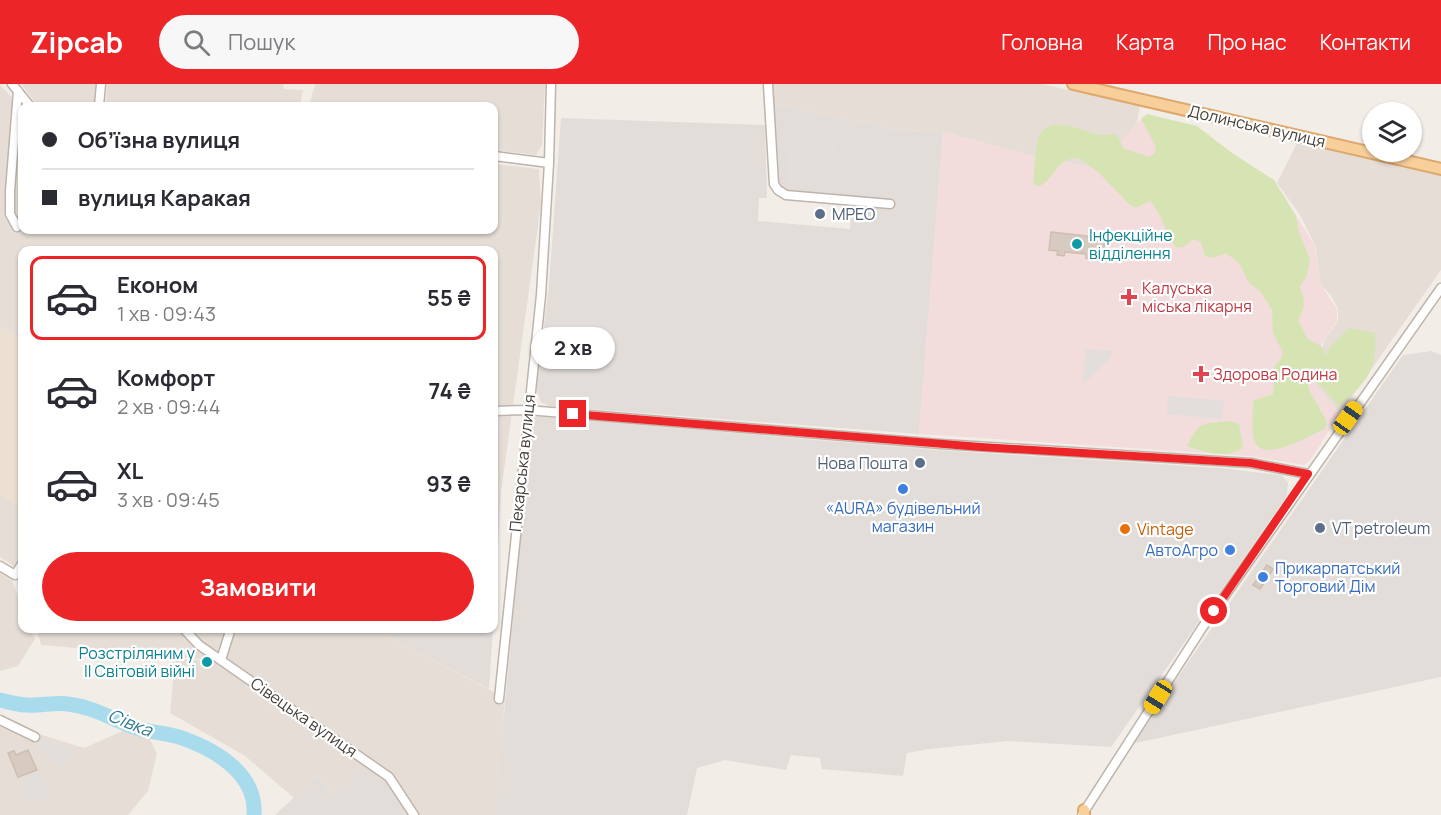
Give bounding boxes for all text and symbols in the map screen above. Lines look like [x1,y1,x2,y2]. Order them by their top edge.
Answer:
search box [159,15,579,69]
text: Zipcab [30,23,123,61]
icon: search [180,26,213,59]
text: Пошук [228,27,295,57]
text: Головна [1001,28,1083,56]
text: Карта [1116,28,1174,56]
text: Про нас [1207,28,1287,56]
text: Контакти [1320,28,1411,56]
street label: Долинська вулиця [1186,100,1328,152]
map controls [1362,102,1422,162]
button: layers [1362,102,1422,162]
text: Обʼїзна вулиця [78,125,240,155]
text: вулиця Каракая [78,183,251,213]
place label: МРЕО [832,203,876,225]
marker: МРЕО [813,207,827,221]
place label: Інфекційне відділення [1089,224,1173,264]
marker: Інфекційне відділення [1070,237,1084,251]
text: Економ [117,270,198,300]
icon: car [45,271,99,325]
place label: Калуська міська лікарня [1142,277,1252,317]
text: 55 ₴ [427,283,471,313]
marker: Калуська міська лікарня [1120,288,1138,306]
text: 1 хв · 09:43 [117,300,216,327]
callout: 2 хв [531,327,615,369]
text: 2 хв [554,334,592,361]
text: Комфорт [117,363,215,393]
place label: Здорова Родина [1213,363,1337,385]
icon: car [45,364,99,418]
marker: Здорова Родина [1194,367,1208,381]
text: 74 ₴ [429,376,471,406]
text: 2 хв · 09:44 [117,393,221,420]
street label: Пекарська вулиця [504,393,540,533]
car [1330,398,1366,438]
route end [559,400,586,427]
place label: Нова Пошта [818,452,908,474]
text: XL [117,456,143,486]
marker: Нова Пошта [913,456,927,470]
icon: car [45,457,99,511]
text: 93 ₴ [426,469,471,499]
marker: «AURA» будівельний магазин [896,482,910,496]
text: 3 хв · 09:45 [117,486,220,513]
place label: «AURA» будівельний магазин [825,497,981,537]
place label: VT petroleum [1332,517,1430,539]
place label: Vintage [1137,518,1194,540]
marker: VT petroleum [1313,521,1327,535]
marker: Vintage [1118,522,1132,536]
place label: АвтоАгро [1145,539,1218,561]
marker: АвтоАгро [1223,543,1237,557]
button: Замовити [42,552,474,621]
place label: Прикарпатський Торговий Дім [1275,557,1400,597]
marker: Прикарпатський Торговий Дім [1256,570,1270,584]
route start [1200,597,1227,624]
place label: Розстріляним у II Світовій війні [79,642,196,682]
marker: Розстріляним у II Світовій війні [200,655,214,669]
street label: Сівецька вулиця [246,672,362,762]
car [1141,677,1175,717]
water label: Сівка [105,702,157,742]

